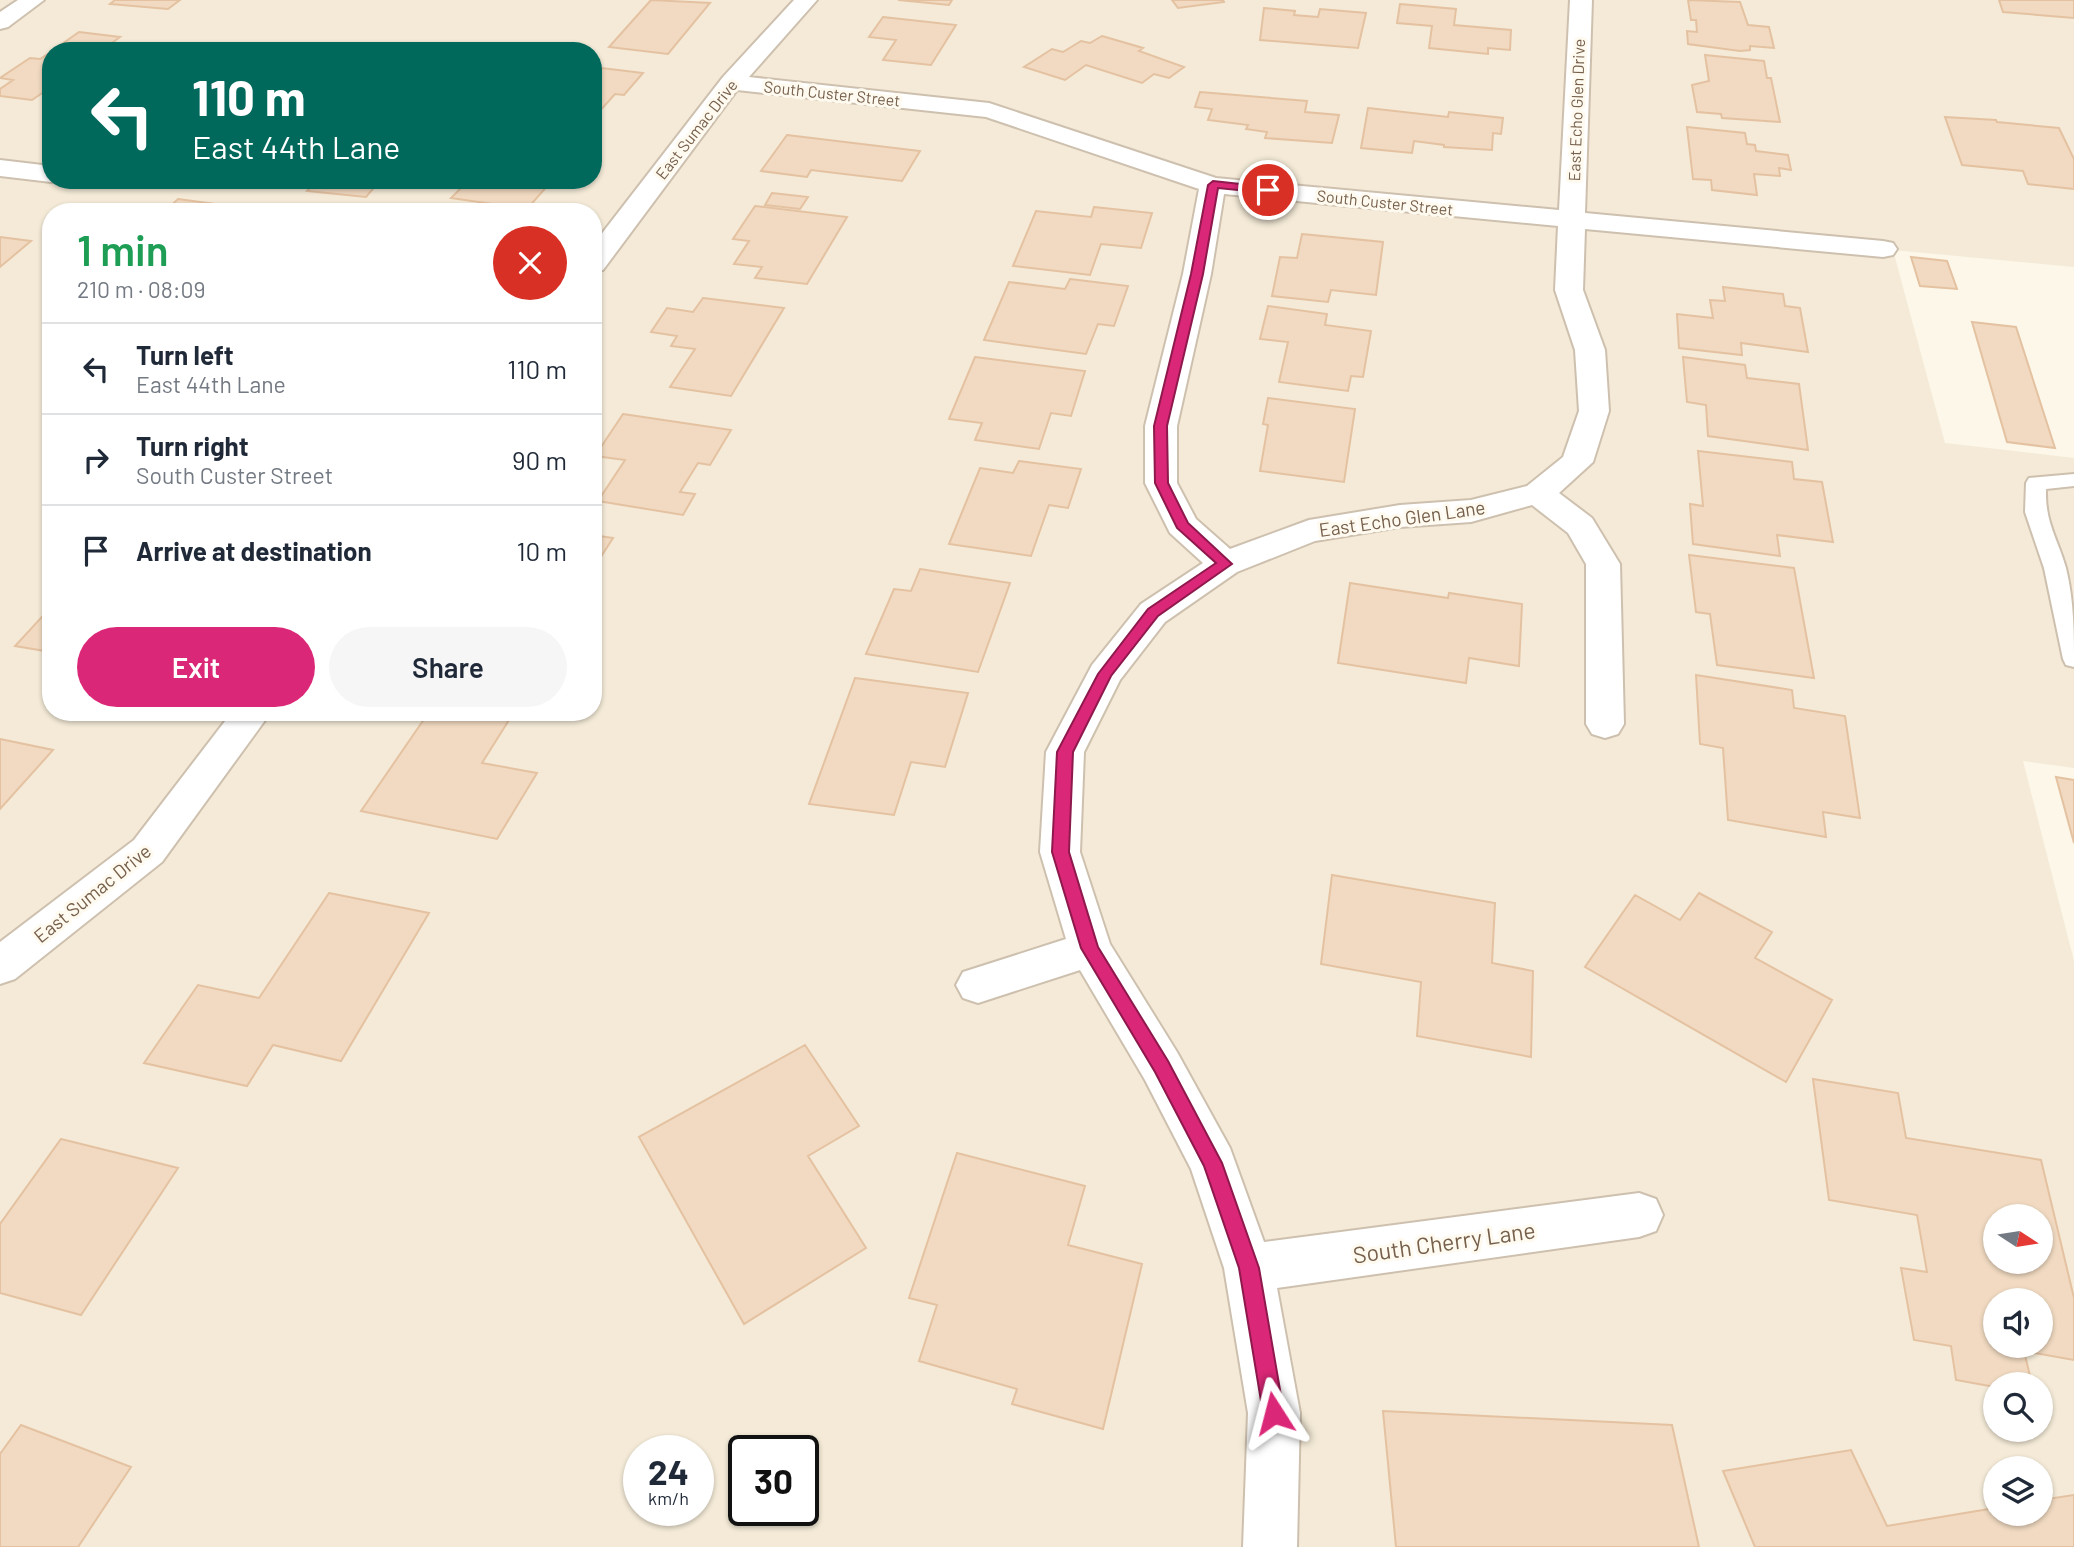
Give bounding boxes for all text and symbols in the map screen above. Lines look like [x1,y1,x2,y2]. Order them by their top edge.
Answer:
street label: East Echo Glen Drive [1564,38,1588,182]
text: 110 m [192,67,306,126]
icon: left [77,70,168,161]
street label: East Sumac Drive [651,75,741,183]
street label: South Custer Street [763,76,901,110]
text: East 44th Lane [192,127,400,165]
pin [1238,160,1298,220]
icon: arrive [1249,171,1287,209]
street label: South Custer Street [1316,185,1454,219]
text: 1 min [77,224,169,274]
button: close [493,226,567,300]
text: 210 m · 08:09 [77,275,205,303]
text: Turn left [136,339,234,370]
icon: left [77,350,115,388]
text: 110 m [507,353,567,384]
text: East 44th Lane [136,370,286,398]
text: Turn right [136,430,249,461]
icon: right [77,441,115,479]
text: 90 m [512,444,567,475]
text: South Custer Street [136,461,333,489]
street label: East Echo Glen Lane [1317,495,1487,541]
icon: arrive [77,532,115,570]
text: Arrive at destination [136,535,372,566]
text: 10 m [517,535,567,566]
button: Exit [77,627,315,707]
button: Share [329,627,567,707]
street label: East Sumac Drive [29,839,155,947]
north arrow [1983,1204,2053,1274]
map controls [1983,1204,2053,1526]
street label: South Cherry Lane [1351,1215,1537,1269]
button: sound [1983,1288,2053,1358]
button: search [1983,1372,2053,1442]
position arrow [1237,1376,1311,1450]
speed limit sign: 30 [728,1435,819,1526]
text: 24 [648,1450,689,1492]
button: layers [1983,1456,2053,1526]
text: km/h [648,1487,689,1509]

